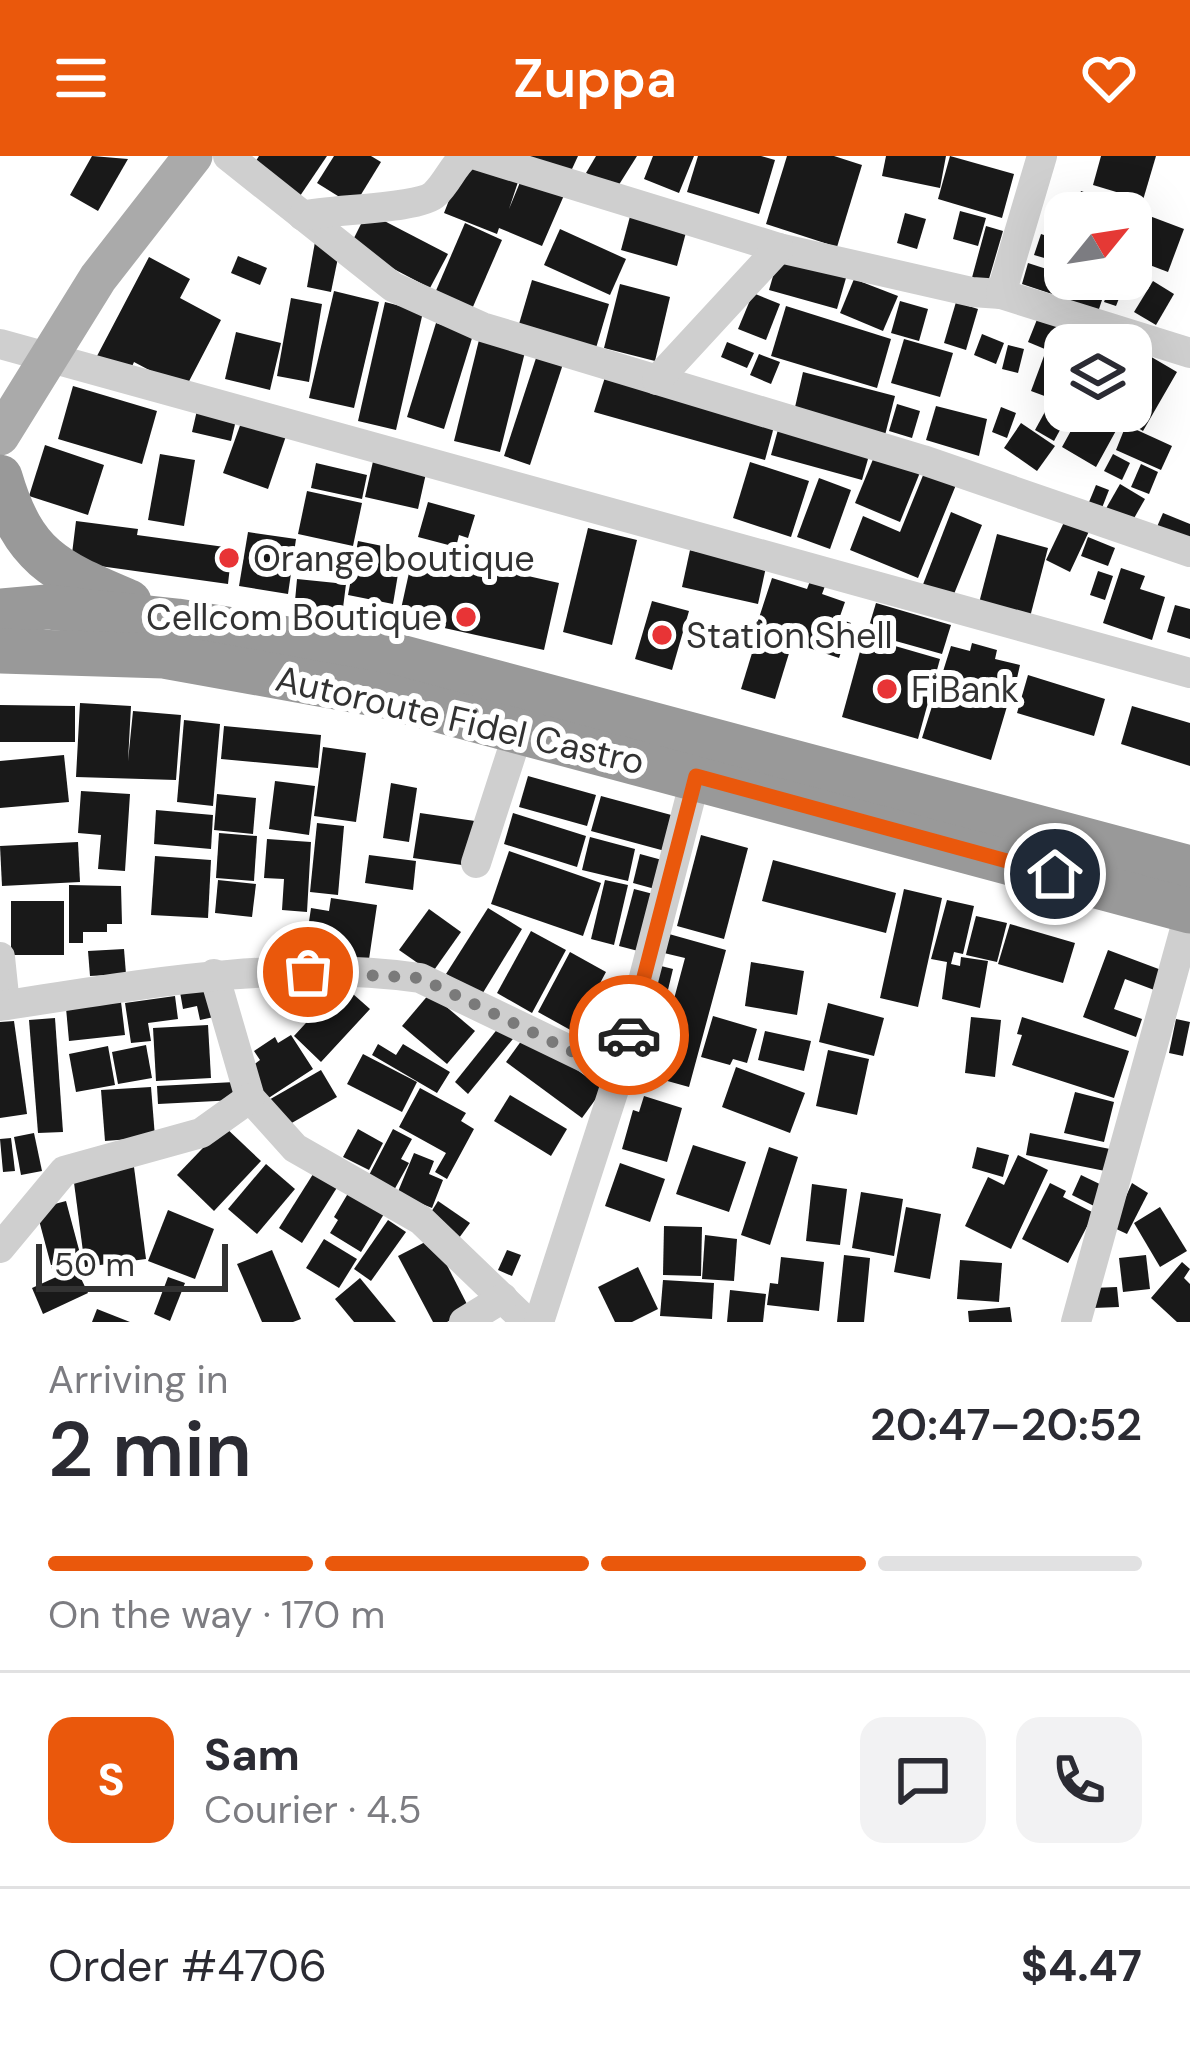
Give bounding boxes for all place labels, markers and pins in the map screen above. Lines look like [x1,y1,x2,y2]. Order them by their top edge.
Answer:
place label: Orange boutique [253,535,535,582]
marker: Orange boutique [216,545,242,571]
place label: Cellcom Boutique [146,594,442,641]
marker: Cellcom Boutique [453,604,479,630]
place label: Station Shell [686,612,893,659]
marker: Station Shell [649,622,675,648]
place label: FiBank [911,666,1019,713]
marker: FiBank [874,676,900,702]
pin [1004,823,1106,925]
pin [257,921,359,1023]

